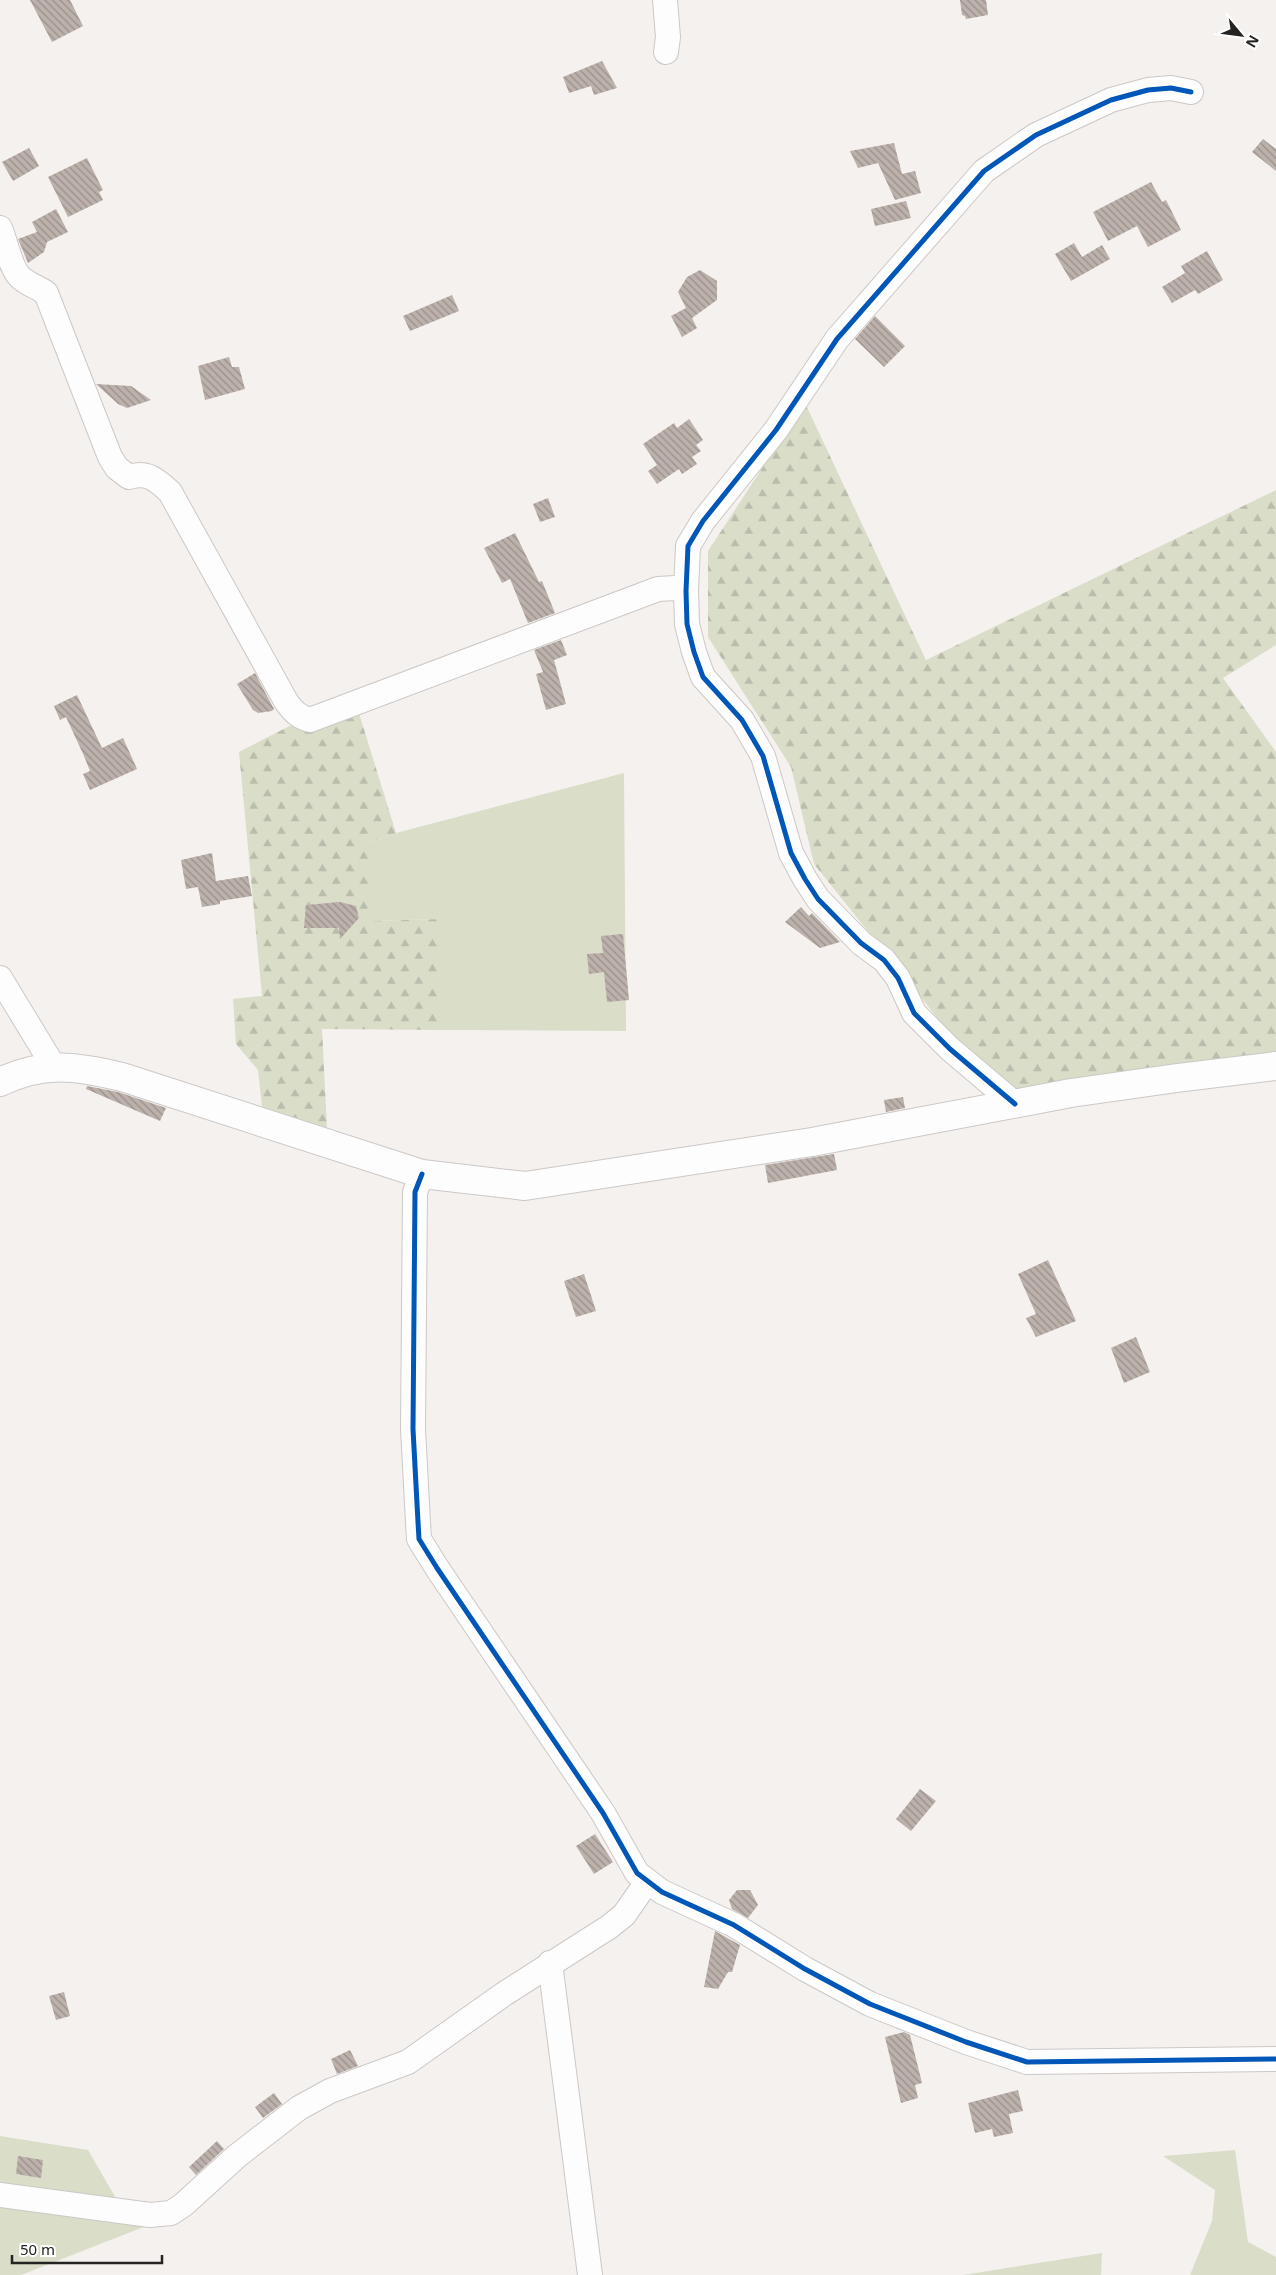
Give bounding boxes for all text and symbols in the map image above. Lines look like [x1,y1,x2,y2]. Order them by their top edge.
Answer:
north arrow [1216,10,1266,60]
text: N [1242,32,1264,51]
scale bar [12,2232,162,2264]
text: 50 m [20,2239,55,2259]

